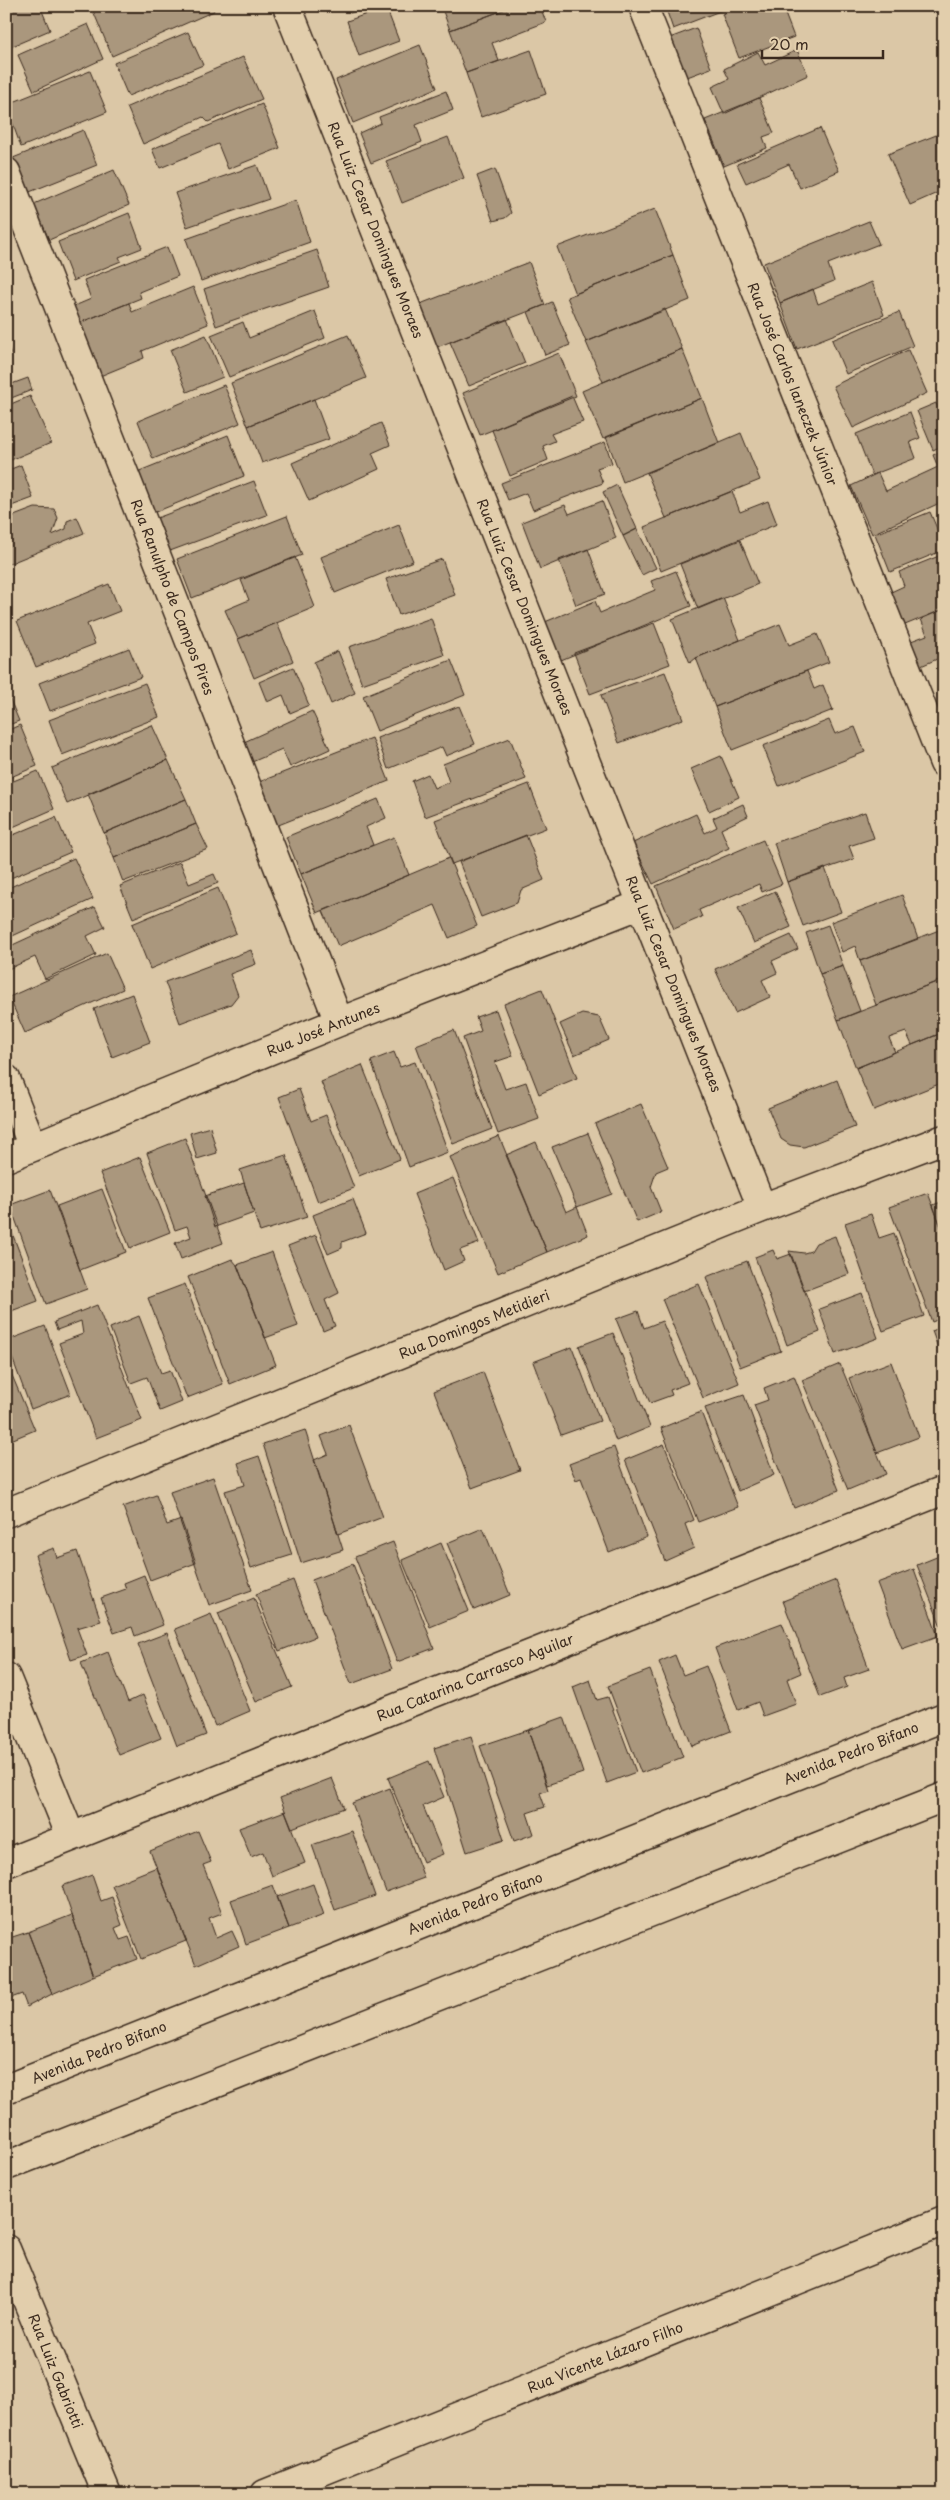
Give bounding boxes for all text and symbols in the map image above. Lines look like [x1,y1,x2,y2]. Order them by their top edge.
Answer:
scale bar [762,28,884,60]
text: 20 m [770,32,809,55]
street label: Rua Luiz Cesar Domingues Moraes [323,119,429,341]
street label: Rua José Carlos Ianeczek Júnior [743,279,844,489]
street label: Rua Ranulpho de Campos Pires [126,496,220,698]
street label: Rua Luiz Cesar Domingues Moraes [472,496,578,718]
street label: Rua Luiz Cesar Domingues Moraes [621,873,727,1095]
street label: Rua José Antunes [263,997,383,1061]
street label: Rua Domingos Metidieri [395,1284,553,1364]
street label: Rua Catarina Carrasco Aguilar [373,1627,577,1726]
street label: Avenida Pedro Bifano [780,1716,922,1790]
street label: Avenida Pedro Bifano [404,1866,546,1940]
street label: Avenida Pedro Bifano [28,2015,170,2089]
street label: Rua Luiz Gabriotti [23,2310,89,2432]
street label: Rua Vicente Lázaro Filho [524,2316,686,2398]

